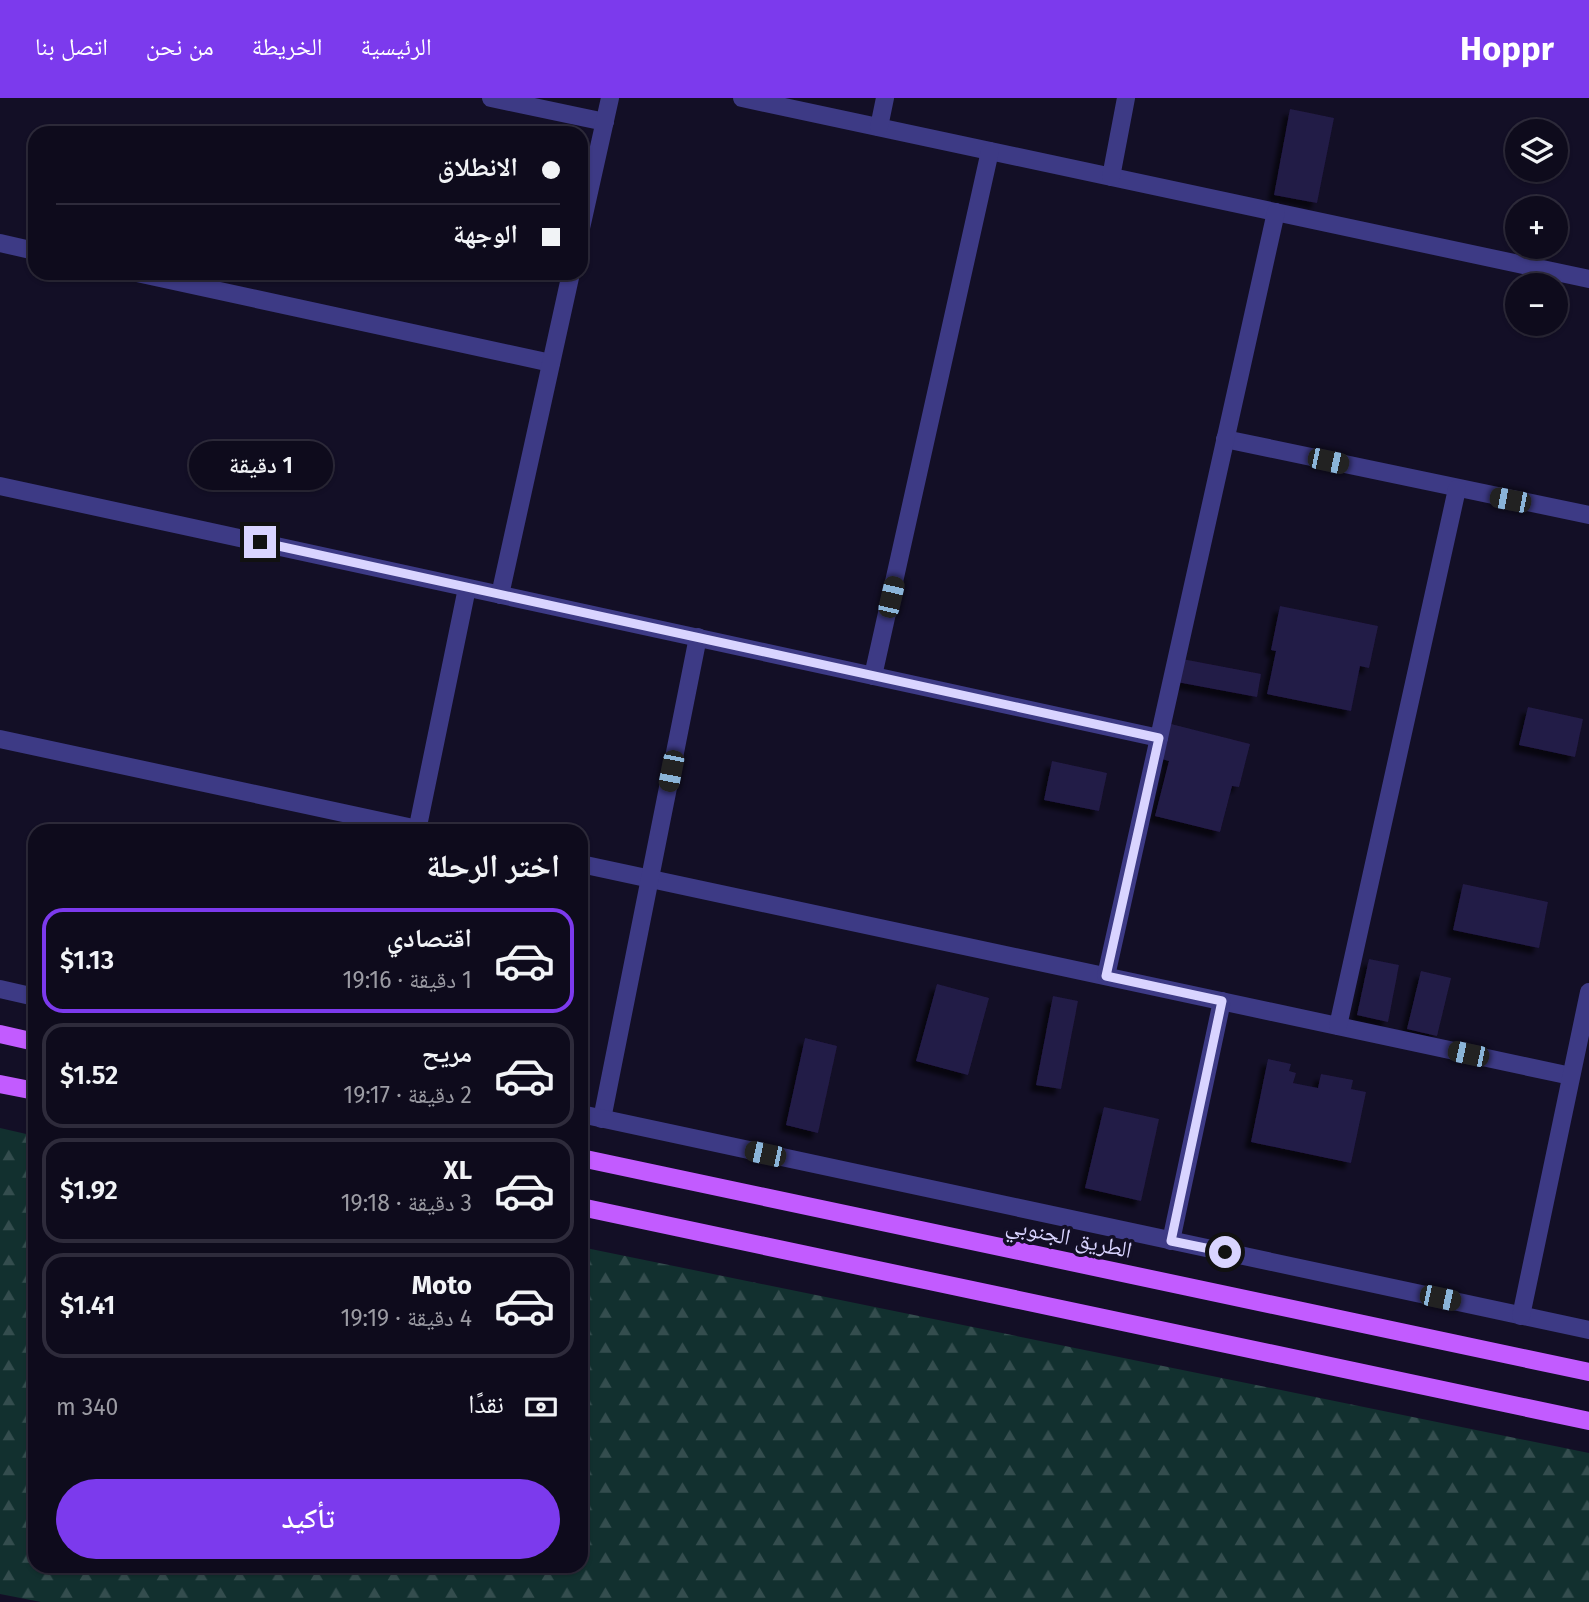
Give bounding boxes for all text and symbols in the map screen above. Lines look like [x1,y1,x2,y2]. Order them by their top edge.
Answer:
text: Hoppr [1460,29,1554,69]
text: اتصل بنا [35,33,108,61]
text: من نحن [146,33,214,61]
text: الخريطة [252,33,322,61]
text: الرئيسية [360,33,432,61]
map controls [1505,119,1568,336]
button: layers [1505,119,1568,182]
text: الانطلاق [438,152,518,183]
button: + [1505,196,1568,259]
text: الوجهة [453,219,518,250]
button: − [1505,273,1568,336]
callout: 1 دقيقة [188,440,332,490]
car [1306,446,1351,476]
text: 1 دقيقة [229,451,293,479]
car [1488,486,1533,514]
route end [244,526,276,558]
car [877,574,906,620]
car [657,748,686,794]
text: اختر الرحلة [426,847,560,885]
text: اقتصادي [387,923,472,954]
icon: car [493,929,556,992]
text: $1.13 [60,945,114,976]
text: 1 دقيقة · 19:16 [343,966,472,994]
text: مريح [422,1038,472,1069]
car [1446,1039,1491,1069]
icon: car [493,1044,556,1107]
text: $1.52 [60,1060,118,1091]
text: 2 دقيقة · 19:17 [343,1081,472,1109]
car [743,1139,788,1169]
text: XL [444,1155,472,1186]
icon: car [493,1159,556,1222]
text: $1.92 [60,1175,118,1206]
text: 3 دقيقة · 19:18 [341,1189,472,1217]
street label: الطريق الجنوبي [1002,1210,1135,1269]
route start [1209,1236,1241,1268]
text: Moto [412,1270,472,1301]
icon: car [493,1274,556,1337]
car [1418,1283,1463,1313]
text: $1.41 [60,1290,115,1321]
text: 4 دقيقة · 19:19 [341,1304,472,1332]
icon: cash [522,1388,560,1426]
text: نقدًا [468,1389,504,1420]
text: 340 m [56,1393,118,1421]
button: تأكيد [56,1479,560,1559]

